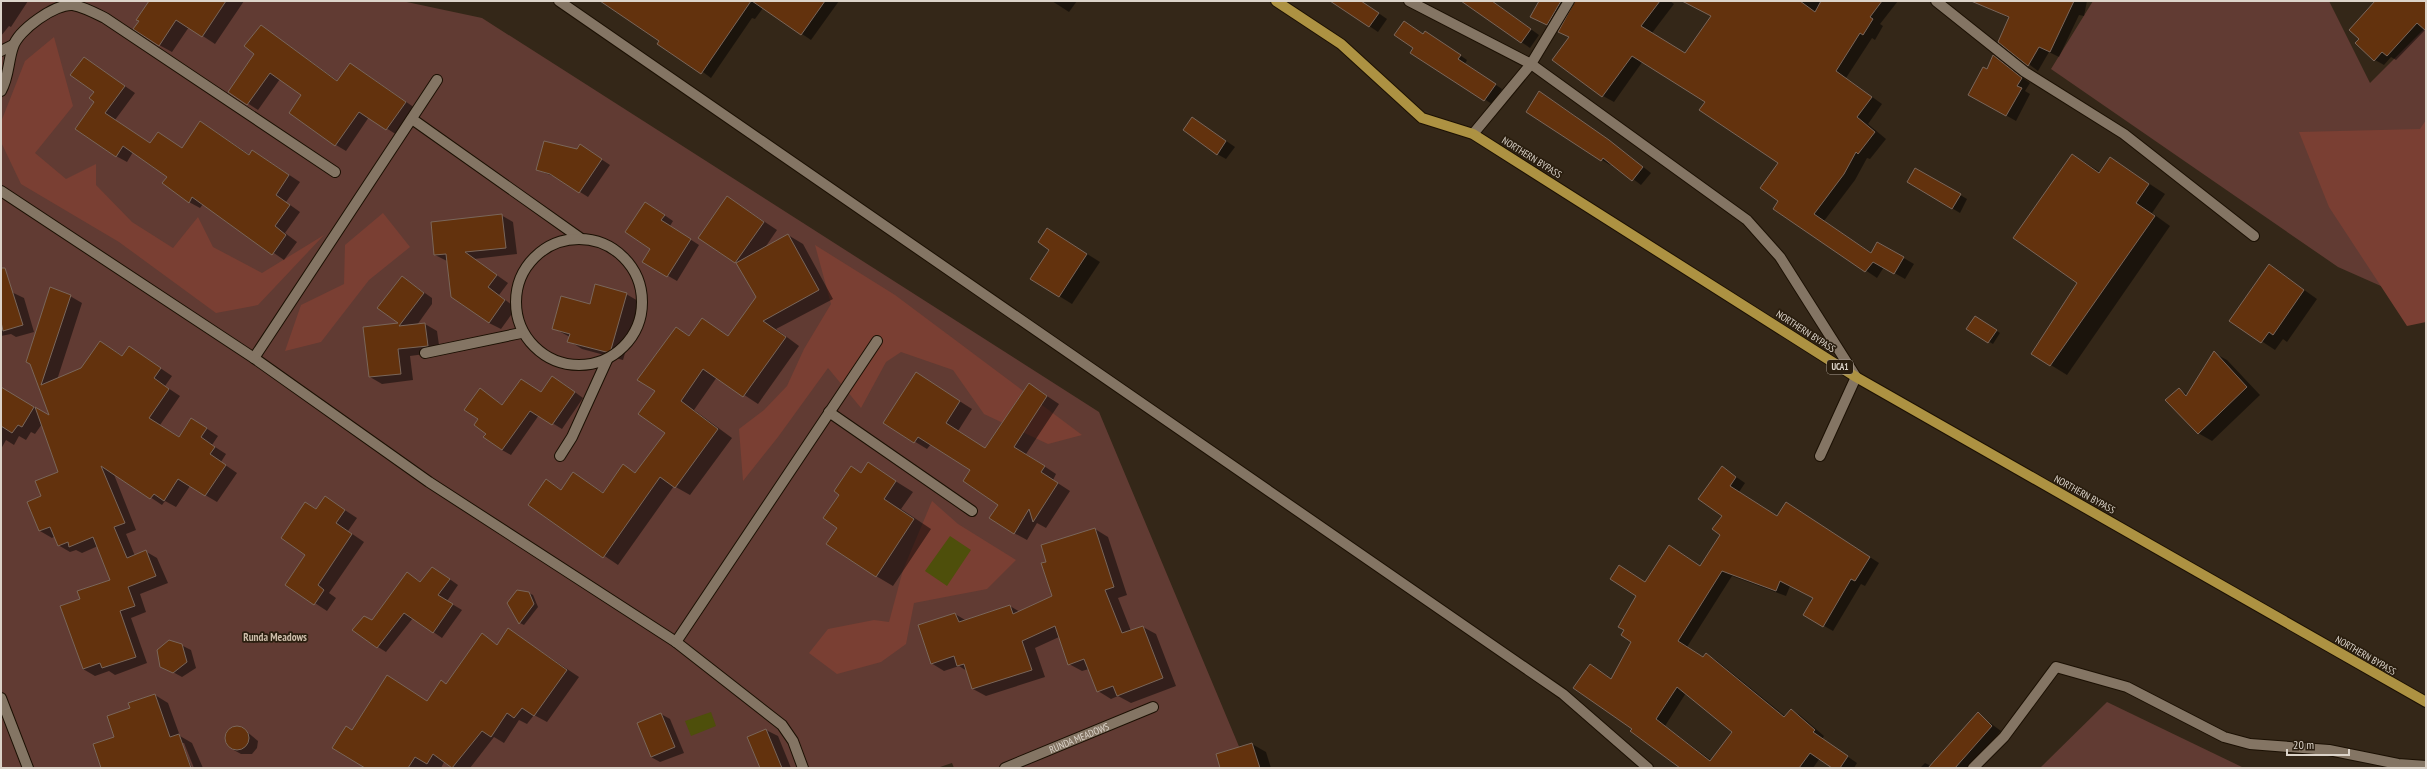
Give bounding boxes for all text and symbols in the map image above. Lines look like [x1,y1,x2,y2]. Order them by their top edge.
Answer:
street label: NORTHERN BYPASS [1499,134,1564,181]
street label: NORTHERN BYPASS [1774,307,1838,355]
road number: UCA1 [1827,360,1853,374]
street label: NORTHERN BYPASS [2052,472,2118,517]
district label: Runda Meadows [243,630,307,644]
street label: NORTHERN BYPASS [2333,633,2399,678]
street label: RUNDA MEADOWS [1047,720,1111,756]
scale bar [2287,731,2349,757]
text: 20 m [2293,737,2314,752]

